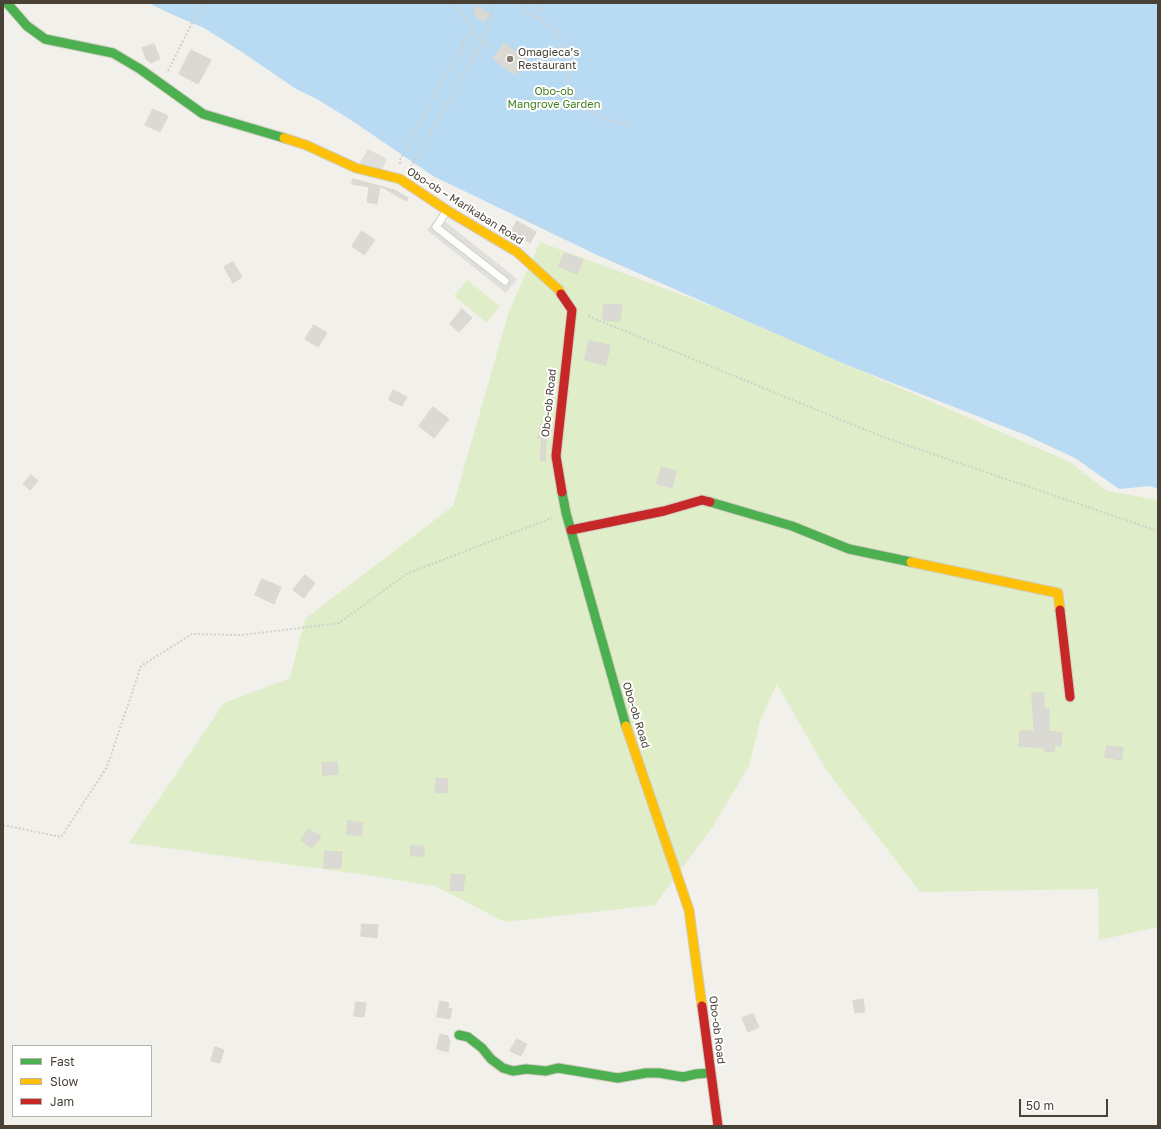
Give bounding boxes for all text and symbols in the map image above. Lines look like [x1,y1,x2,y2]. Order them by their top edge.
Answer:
place label: Omagieca’s Restaurant [518,46,579,72]
marker: Omagieca’s Restaurant [505,54,515,64]
park label: Obo-ob Mangrove Garden [508,85,600,111]
street label: Obo-ob – Marikaban Road [404,165,526,247]
street label: Obo-ob Road [539,368,559,438]
street label: Obo-ob Road [620,680,652,750]
street label: Obo-ob Road [706,995,728,1065]
legend [12,1045,152,1117]
text: Fast [50,1054,75,1069]
text: Slow [50,1074,78,1089]
scale bar [1021,1091,1110,1117]
text: Jam [50,1094,74,1109]
text: 50 m [1026,1098,1054,1113]

